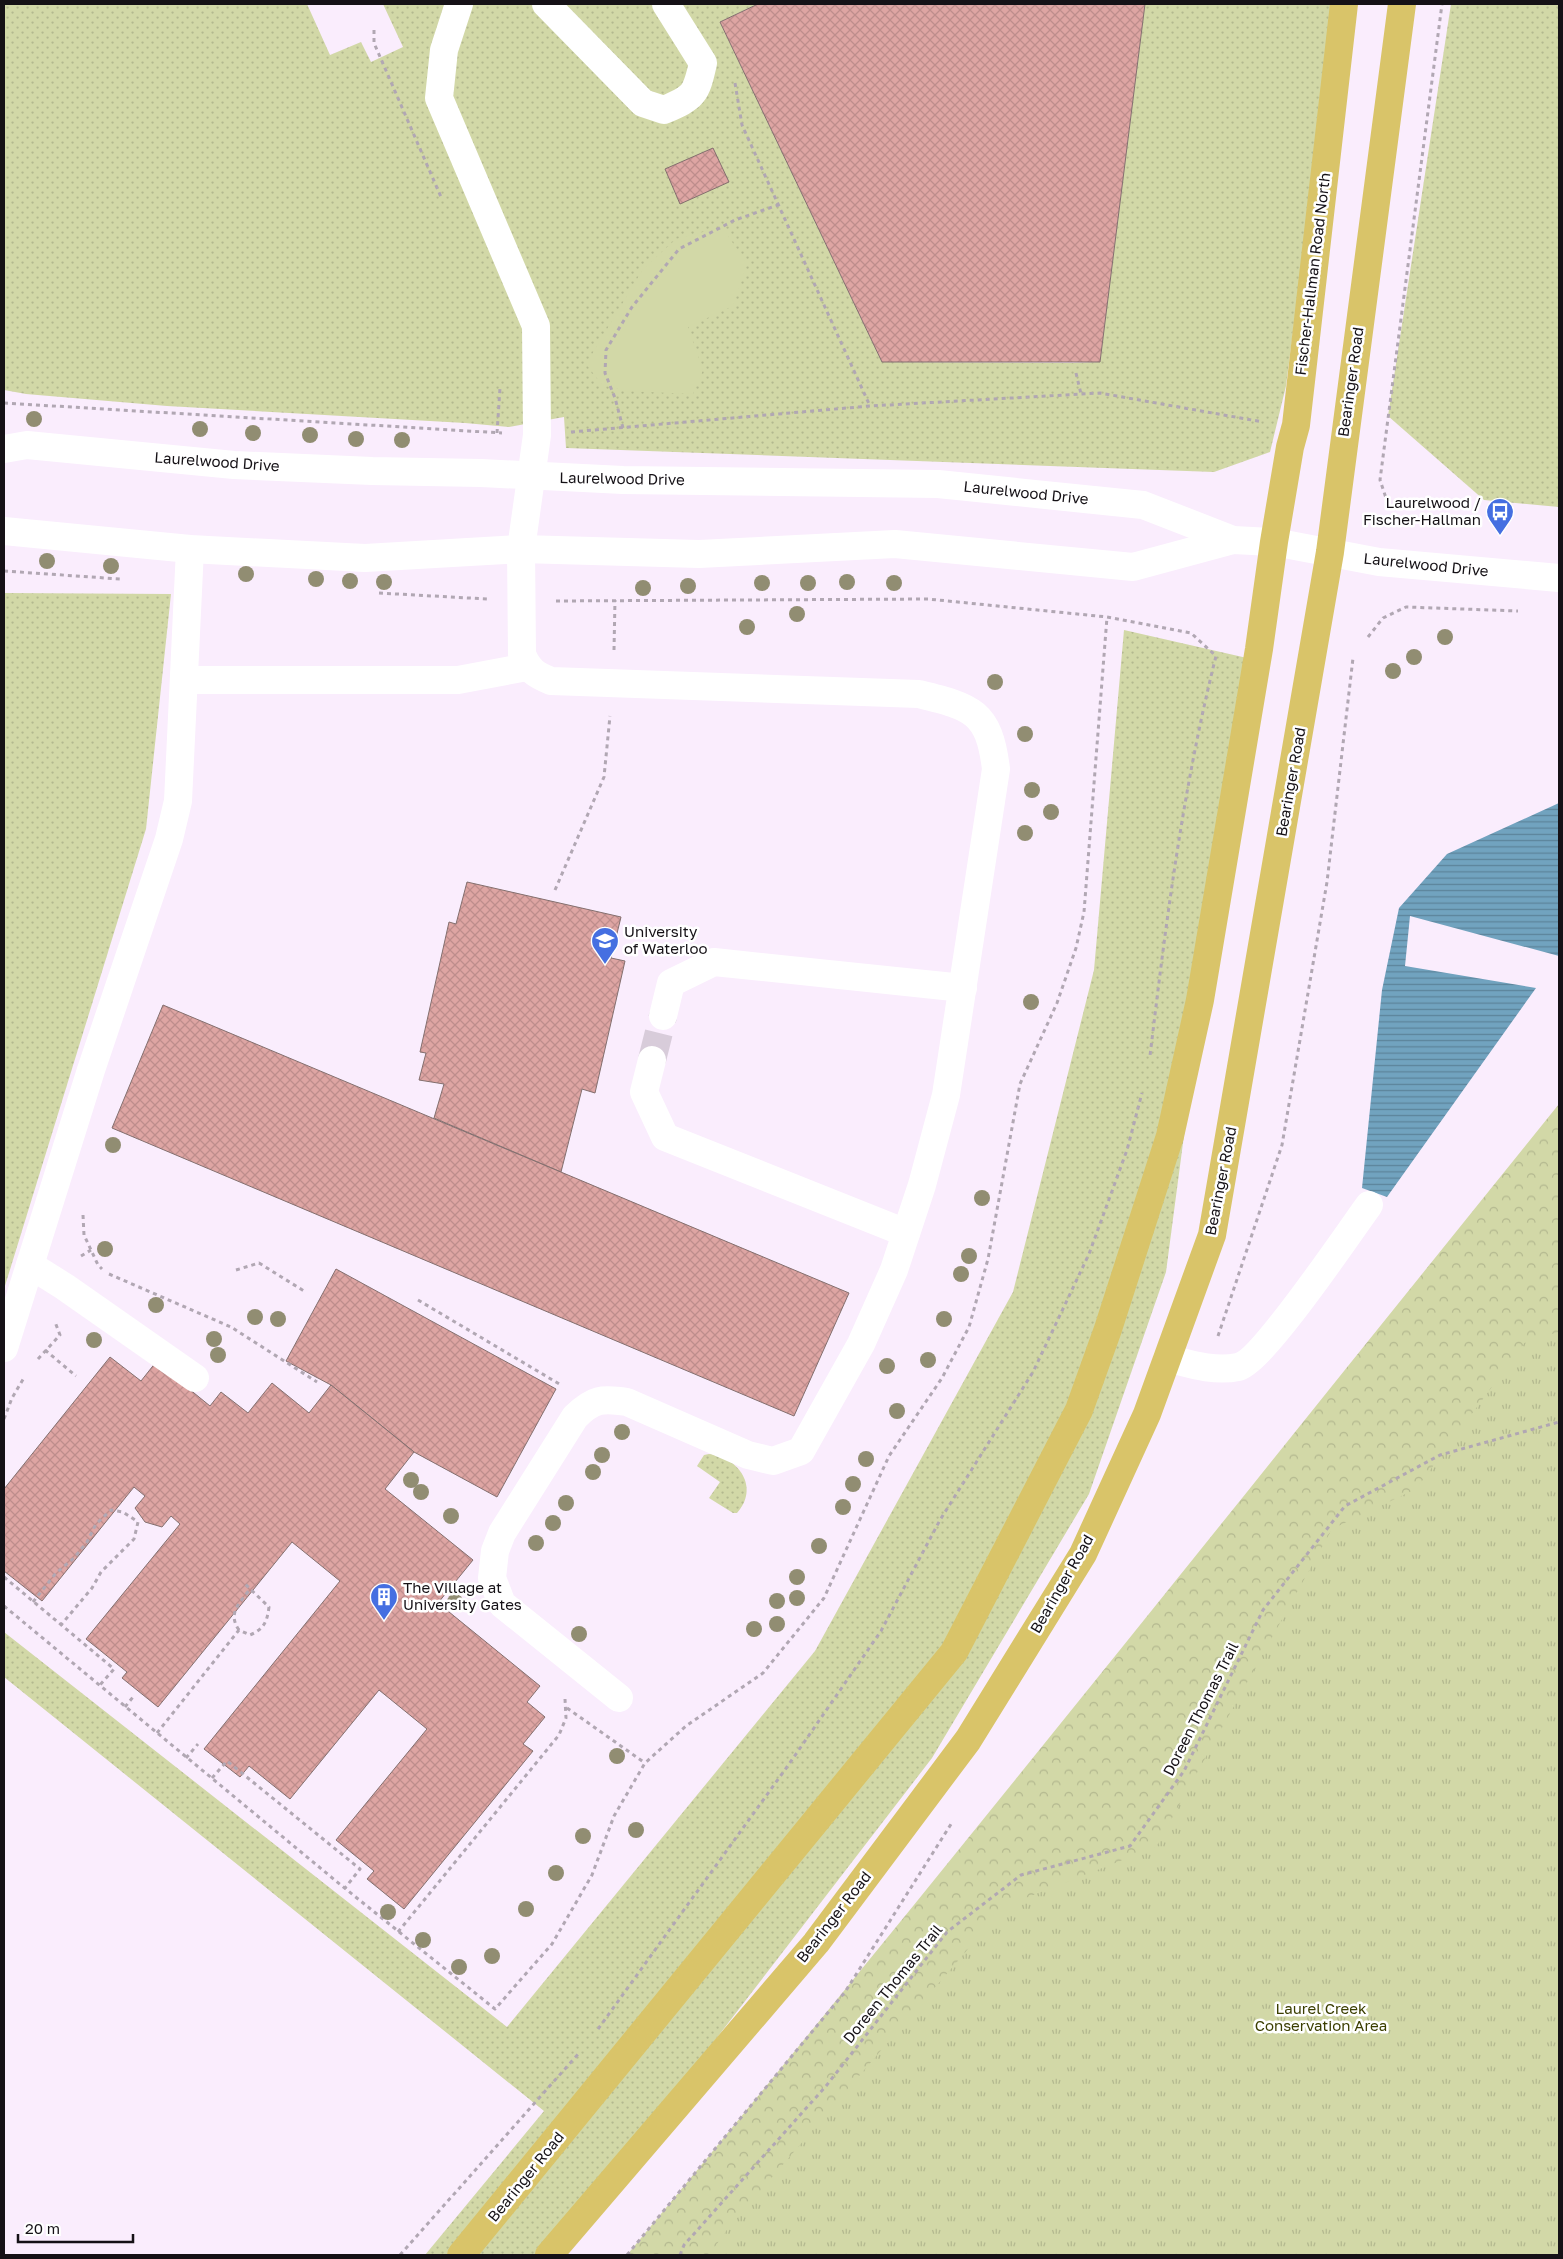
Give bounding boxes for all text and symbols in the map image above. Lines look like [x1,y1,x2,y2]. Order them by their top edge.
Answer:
street label: Fischer-Hallman Road North [1291,171,1333,376]
street label: Bearinger Road [1333,326,1367,438]
street label: Laurelwood Drive [154,448,281,474]
street label: Laurelwood Drive [559,468,685,488]
street label: Laurelwood Drive [963,476,1090,508]
place label: Laurelwood / Fischer-Hallman [1363,493,1481,528]
bus stop icon: Laurelwood / Fischer-Hallman [1485,497,1515,536]
street label: Laurelwood Drive [1363,548,1490,580]
street label: Bearinger Road [1272,726,1308,838]
place label: University of Waterloo [624,922,707,957]
school or university icon: University of Waterloo [590,926,620,965]
street label: Bearinger Road [1201,1125,1239,1237]
street label: Bearinger Road [1026,1531,1097,1636]
place label: The Village at University Gates [403,1578,522,1613]
building icon: The Village at University Gates [369,1582,399,1621]
street label: Doreen Thomas Trail [1159,1639,1242,1778]
street label: Bearinger Road [792,1867,874,1966]
street label: Doreen Thomas Trail [839,1920,946,2046]
park label: Laurel Creek Conservation Area [1255,1999,1387,2034]
street label: Bearinger Road [483,2128,567,2225]
scale bar [18,2212,132,2244]
text: 20 m [25,2219,60,2237]

